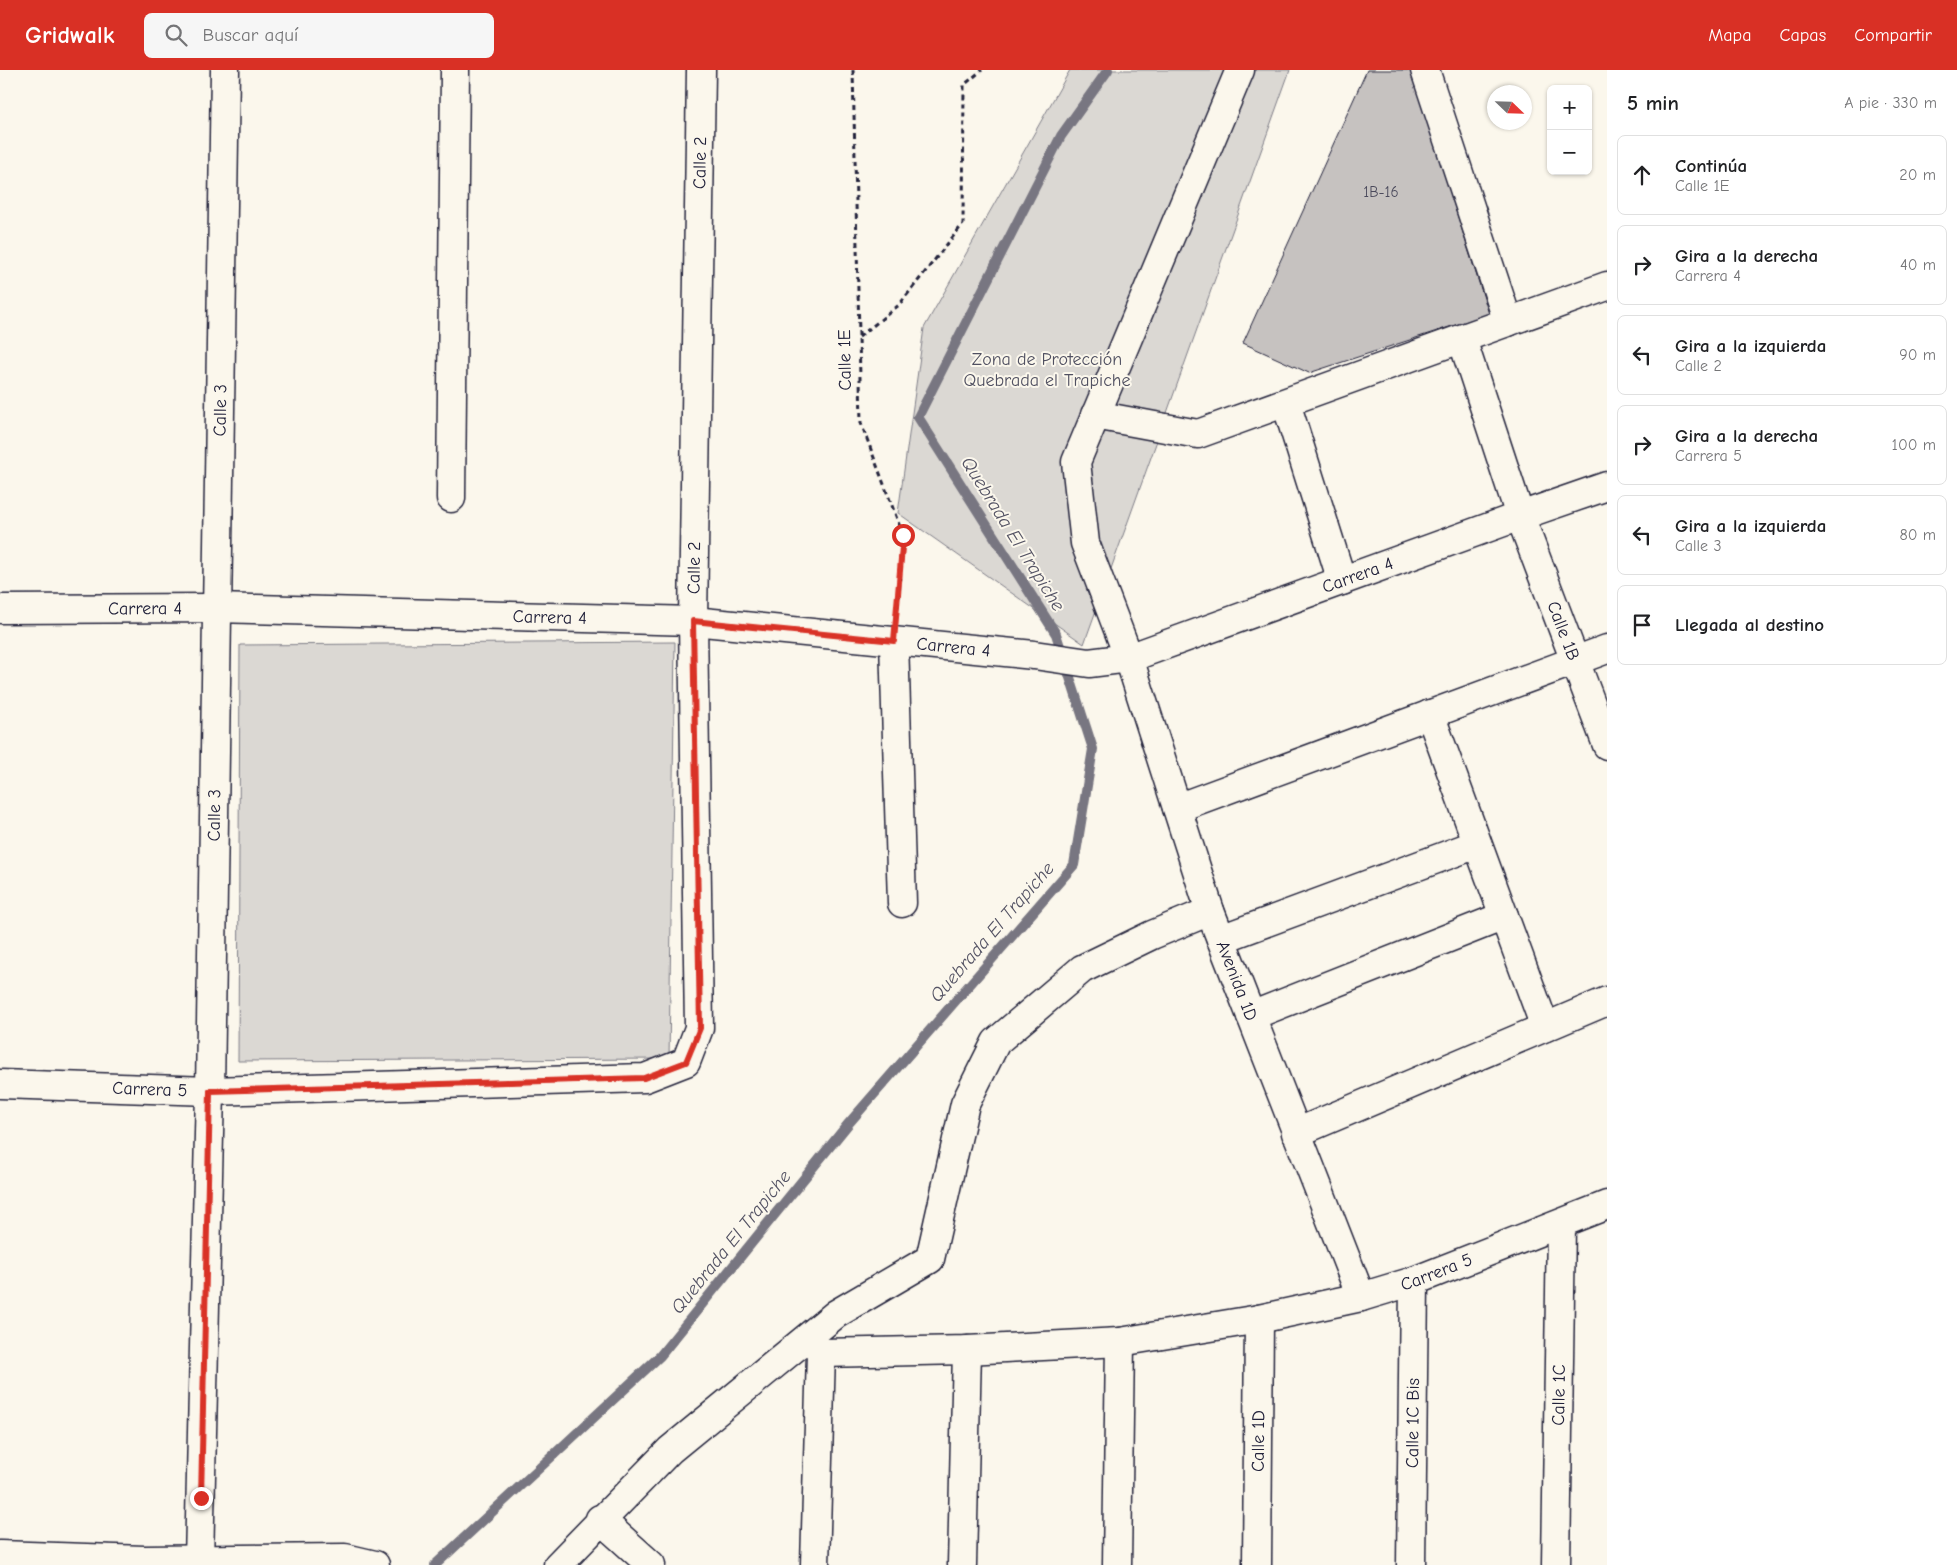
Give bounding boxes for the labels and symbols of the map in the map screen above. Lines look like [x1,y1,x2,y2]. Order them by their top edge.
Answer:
north arrow [1487,85,1532,130]
street label: Calle 2 [689,136,711,189]
house number: 1B-16 [1363,183,1399,201]
street label: Calle 1E [834,329,856,391]
park label: Zona de Protección Quebrada el Trapiche [964,349,1130,391]
street label: Calle 3 [209,384,231,437]
water label: Quebrada El Trapiche [956,453,1070,616]
route start [892,524,915,547]
street label: Calle 2 [683,541,705,594]
street label: Carrera 4 [1319,552,1396,598]
street label: Carrera 4 [108,598,182,619]
street label: Calle 1B [1543,598,1584,663]
street label: Carrera 4 [512,606,587,629]
street label: Carrera 4 [916,633,991,661]
street label: Calle 3 [203,789,225,842]
water label: Quebrada El Trapiche [925,857,1059,1006]
street label: Avenida 1D [1212,938,1262,1024]
street label: Carrera 5 [112,1077,188,1101]
water label: Quebrada El Trapiche [666,1166,796,1318]
street label: Carrera 5 [1398,1249,1475,1295]
street label: Calle 1C [1548,1364,1569,1426]
street label: Calle 1C Bis [1402,1378,1423,1468]
street label: Calle 1D [1247,1410,1269,1472]
route end [190,1487,213,1510]

